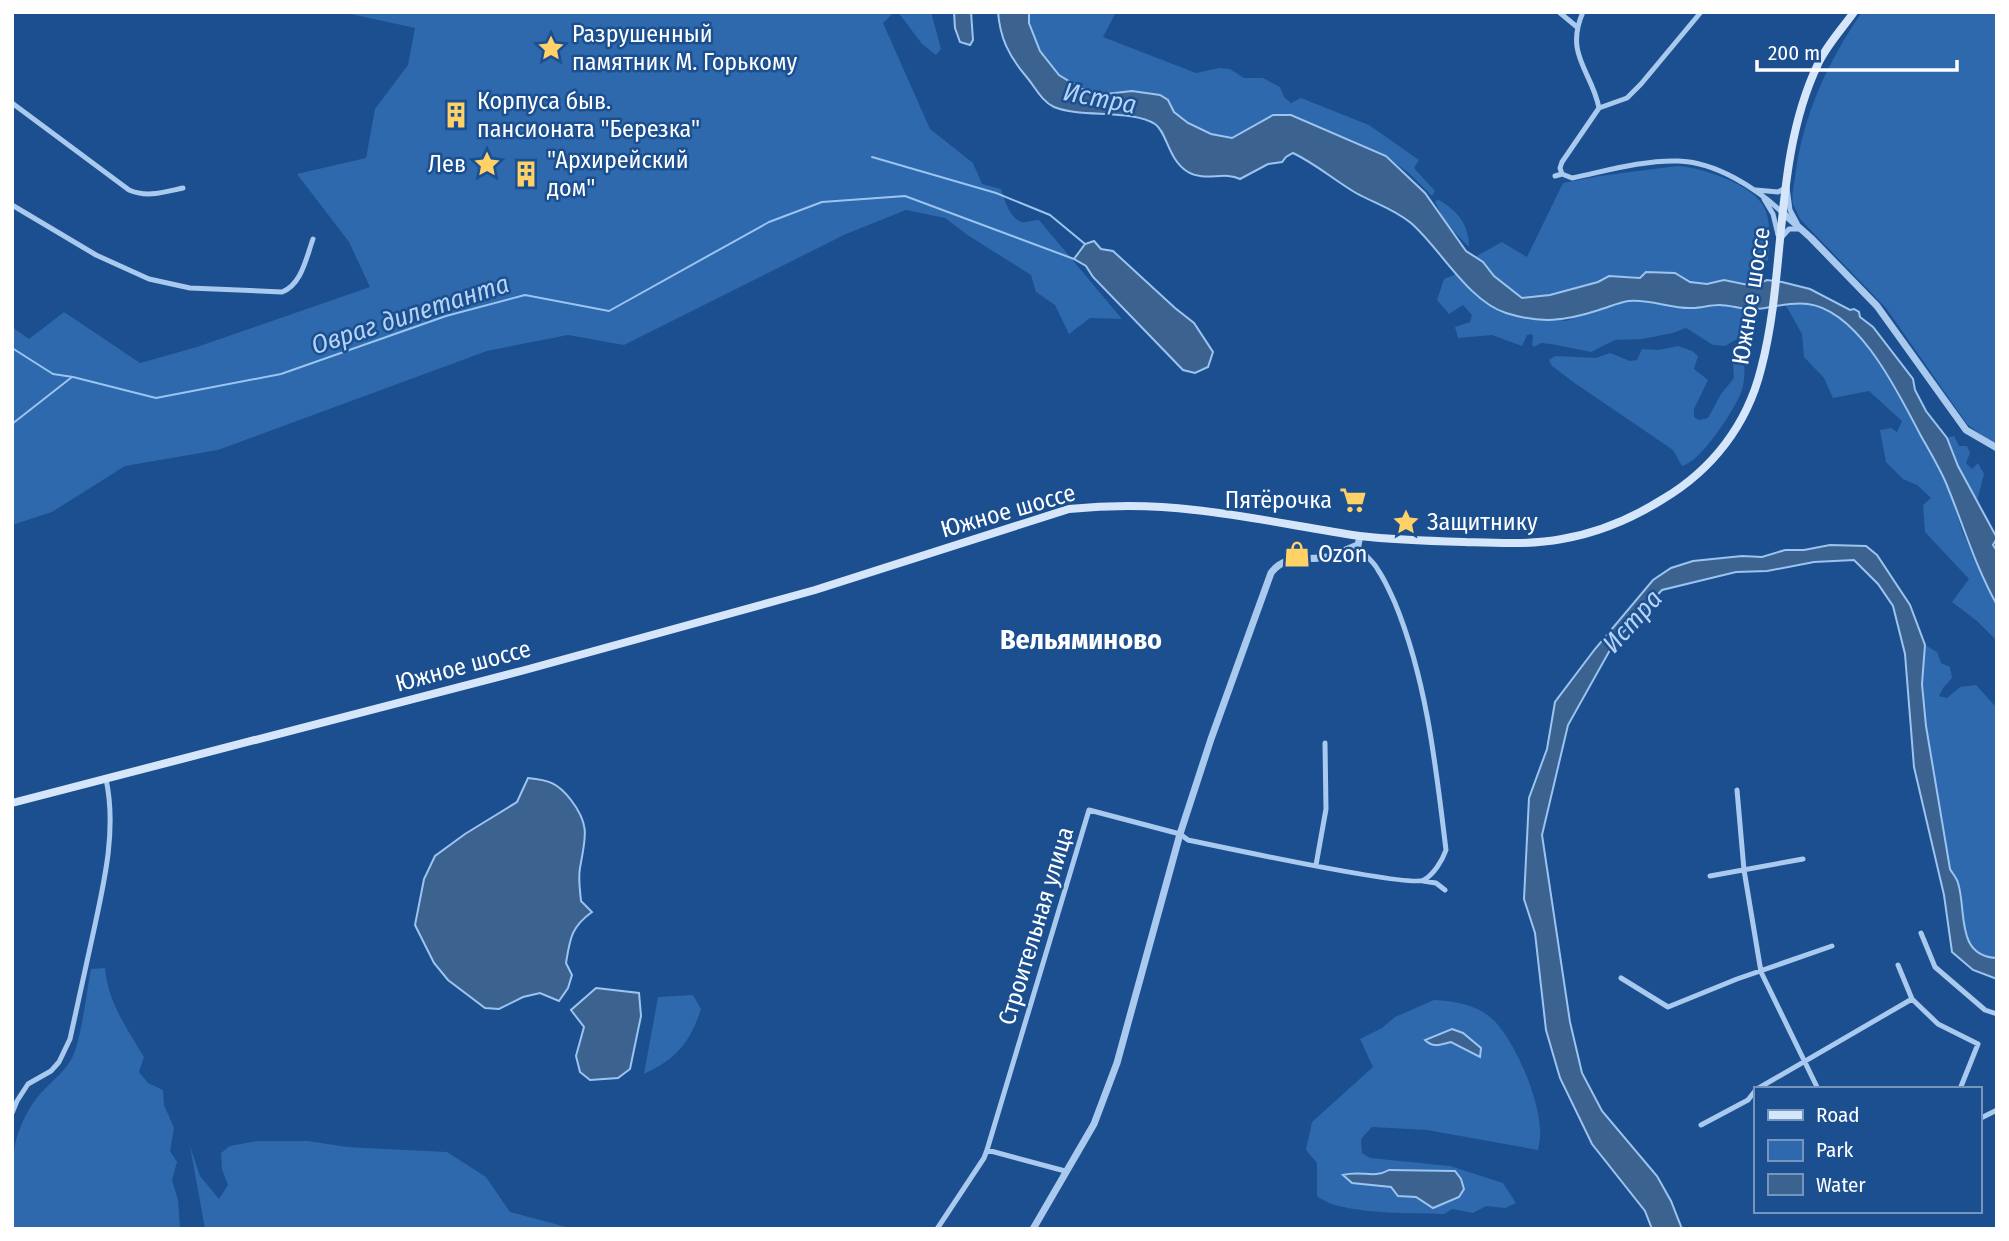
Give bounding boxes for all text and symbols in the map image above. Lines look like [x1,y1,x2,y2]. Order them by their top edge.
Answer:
place label: Разрушенный памятник М. Горькому [572,20,797,76]
scale bar [1757,28,1956,72]
place icon: Разрушенный памятник М. Горькому [536,33,566,63]
text: 200 m [1768,40,1820,66]
water label: Истра [1061,76,1139,121]
place label: Корпуса быв. пансионата "Березка" [477,87,700,143]
building icon: Корпуса быв. пансионата "Березка" [441,100,471,130]
place label: "Архирейский дом" [547,146,689,202]
place icon: Лев [472,149,502,179]
place label: Лев [428,150,466,178]
building icon: "Архирейский дом" [511,159,541,189]
street label: Южное шоссе [1726,225,1776,367]
water label: Овраг дилетанта [307,268,513,361]
street label: Южное шоссе [937,478,1079,544]
supermarket icon: Пятёрочка [1338,485,1368,515]
place label: Пятёрочка [1225,486,1332,514]
place icon: Защитнику [1391,507,1421,537]
place label: Защитнику [1427,508,1538,536]
shop icon: Ozon [1282,539,1312,569]
place label: Ozon [1318,540,1367,568]
water label: Истра [1596,583,1669,659]
district label: Вельяминово [1000,623,1162,656]
street label: Южное шоссе [392,635,534,697]
street label: Строительная улица [993,824,1079,1028]
legend [1754,1087,1981,1213]
text: Road [1816,1102,1860,1128]
text: Park [1816,1137,1854,1163]
text: Water [1816,1172,1866,1198]

